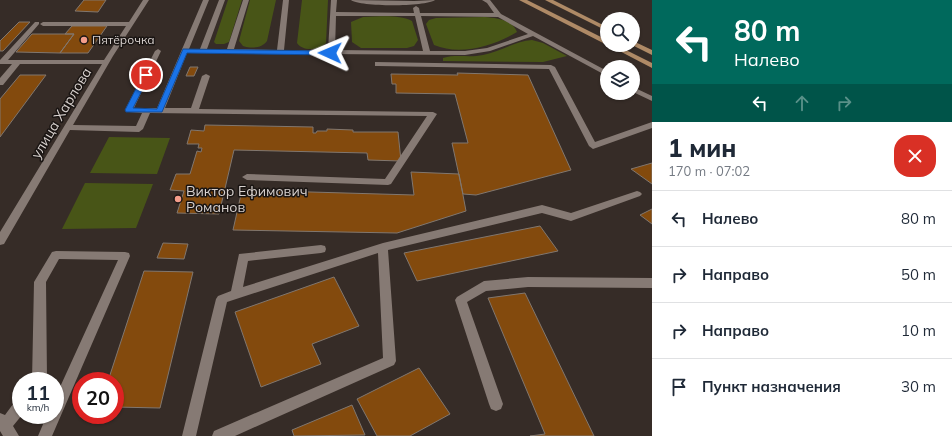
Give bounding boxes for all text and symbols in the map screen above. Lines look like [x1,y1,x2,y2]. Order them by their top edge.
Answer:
map controls [600,12,640,100]
button: search [600,12,640,52]
text: 80 m [734,13,800,48]
icon: left [668,16,720,68]
place label: Пятёрочка [92,32,155,47]
position arrow [309,32,351,74]
marker: Пятёрочка [79,35,89,45]
text: Налево [734,48,800,71]
pin [129,58,163,92]
button: layers [600,60,640,100]
street label: улица Харлова [27,64,95,162]
icon: arrive [135,64,157,86]
icon: left [749,92,771,114]
icon: ahead [791,92,813,114]
icon: right [833,92,855,114]
text: 1 мин [668,133,736,163]
button: close [894,135,936,177]
text: 170 m · 07:02 [668,163,750,179]
place label: Виктор Ефимович Романов [186,182,308,216]
marker: Виктор Ефимович Романов [173,194,183,204]
icon: left [668,208,690,230]
text: Налево [702,209,758,228]
text: 80 m [901,209,936,228]
icon: right [668,264,690,286]
text: Направо [702,265,769,284]
text: 50 m [901,265,936,284]
icon: right [668,320,690,342]
text: Направо [702,321,769,340]
text: 10 m [901,321,936,340]
speed limit sign: 20 [72,372,124,424]
icon: arrive [668,376,690,398]
text: Пункт назначения [702,377,841,396]
text: 30 m [901,377,936,396]
text: 11 [26,380,50,405]
text: km/h [27,401,49,414]

